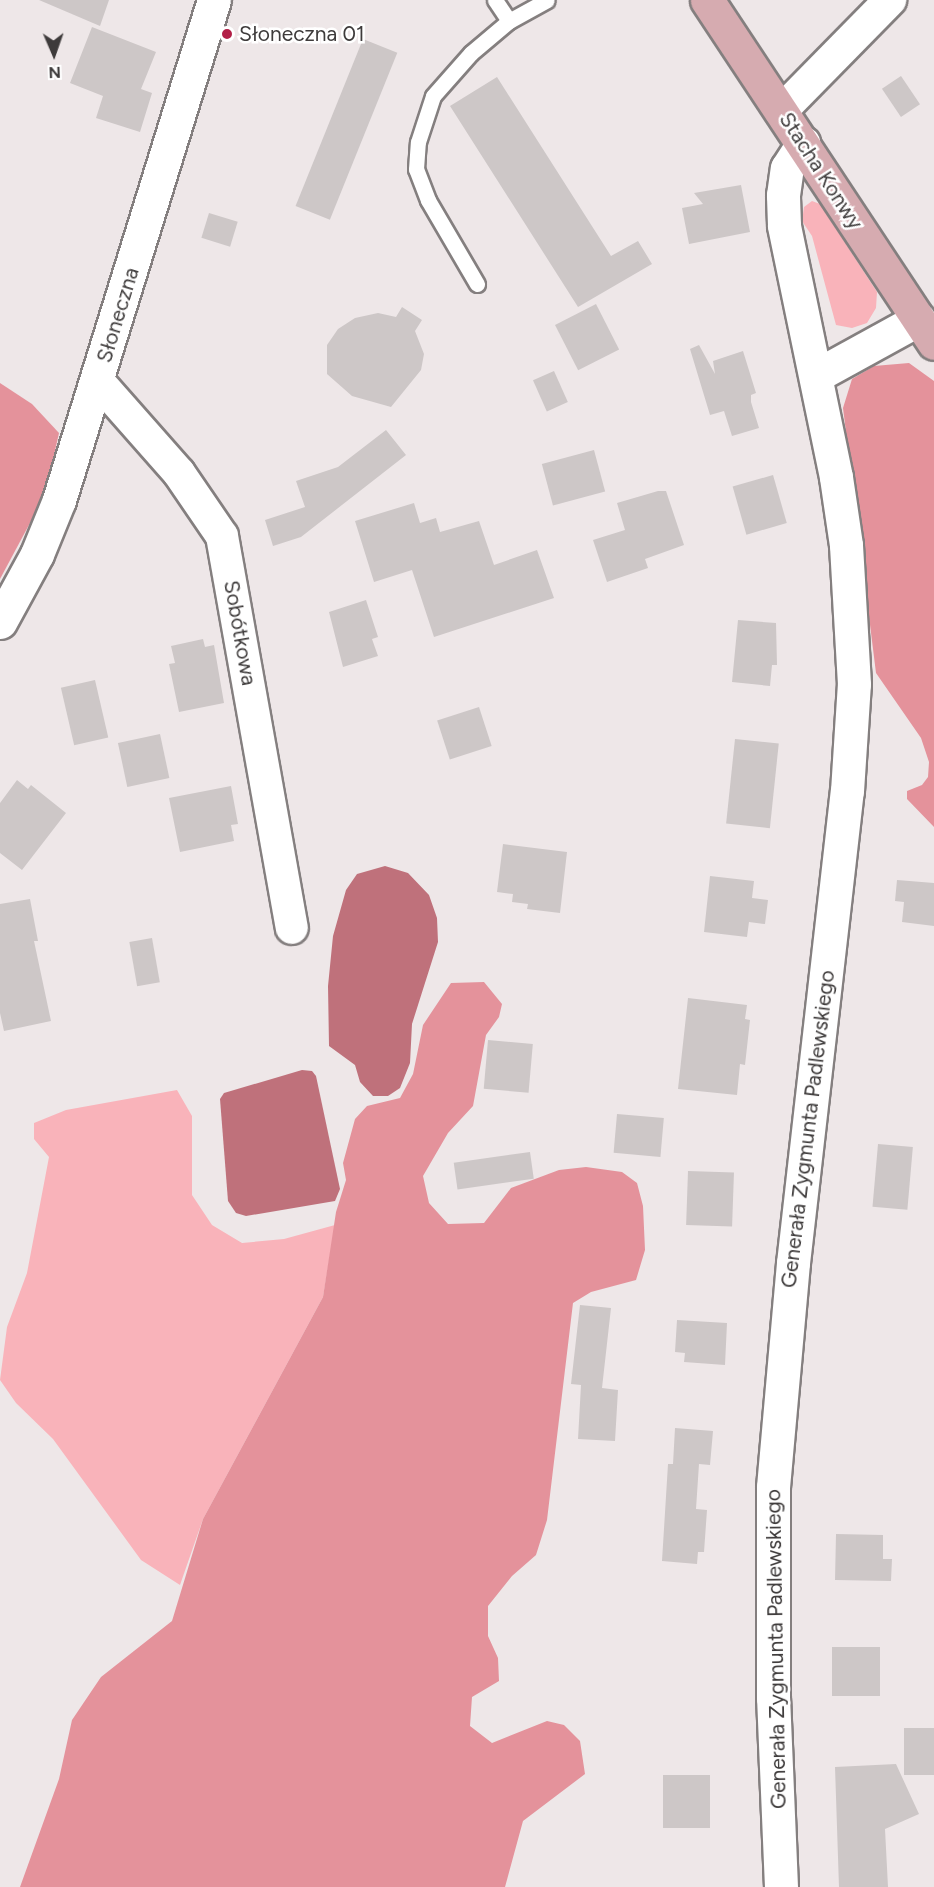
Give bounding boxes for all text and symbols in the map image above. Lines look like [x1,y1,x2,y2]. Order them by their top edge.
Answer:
place label: Słoneczna 01 [239,21,365,47]
north arrow [24,24,84,84]
marker: Słoneczna 01 [220,27,234,41]
text: N [48,63,61,82]
street label: Stacha Konwy [774,108,868,234]
street label: Słoneczna [92,264,144,366]
street label: Sobótkowa [218,578,262,688]
street label: Generała Zygmunta Padlewskiego [776,969,840,1289]
street label: Generała Zygmunta Padlewskiego [761,1489,791,1809]

